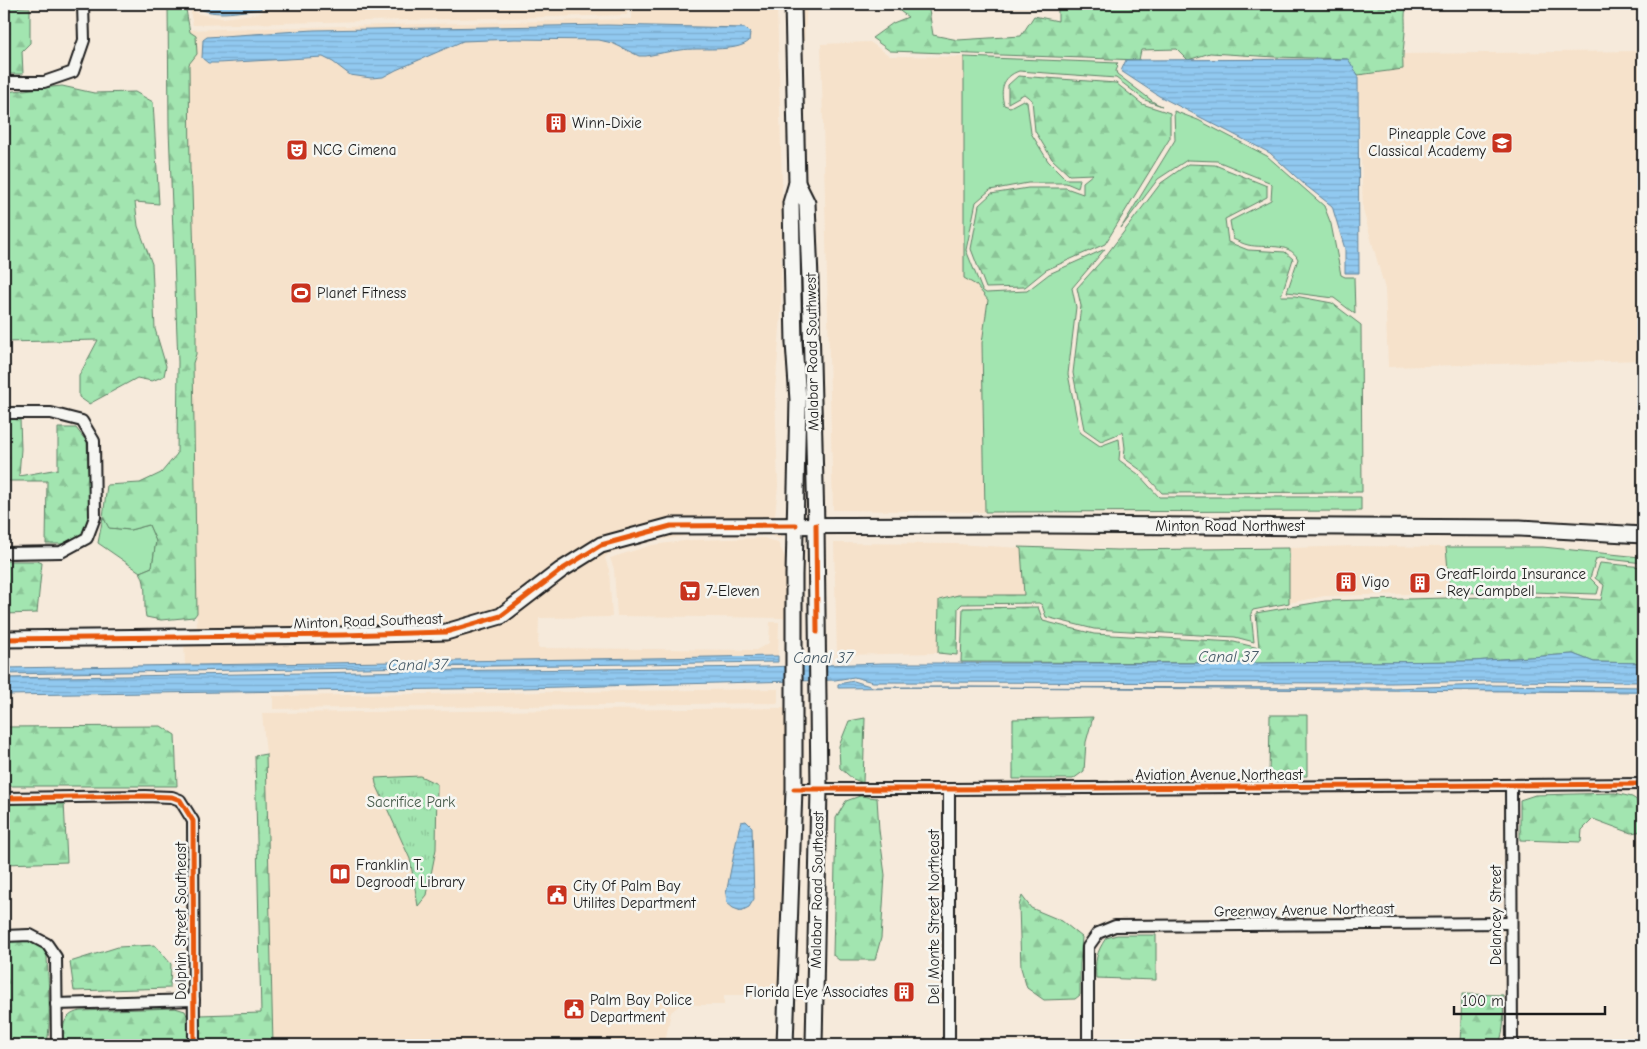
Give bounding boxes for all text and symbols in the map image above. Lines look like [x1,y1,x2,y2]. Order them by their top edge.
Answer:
building icon: Winn-Dixie [544,111,568,135]
place label: Winn-Dixie [572,114,642,132]
place label: Pineapple Cove Classical Academy [1368,125,1486,160]
school or university icon: Pineapple Cove Classical Academy [1490,131,1514,155]
theatre icon: NCG Cimena [285,138,309,162]
place label: NCG Cimena [313,141,396,159]
street label: Malabar Road Southwest [802,272,822,431]
sports icon: Planet Fitness [289,281,313,305]
place label: Planet Fitness [317,284,406,302]
street label: Minton Road Northwest [1155,517,1306,535]
place label: GreatFloirda Insurance - Rey Campbell [1436,565,1586,600]
building icon: Vigo [1334,570,1358,594]
building icon: GreatFloirda Insurance - Rey Campbell [1408,571,1432,595]
place label: Vigo [1362,573,1389,591]
supermarket icon: 7-Eleven [678,579,702,603]
place label: 7-Eleven [706,582,760,600]
street label: Minton Road Southeast [293,609,443,633]
water label: Canal 37 [1198,648,1259,666]
water label: Canal 37 [793,649,854,667]
water label: Canal 37 [388,655,449,675]
street label: Aviation Avenue Northeast [1135,766,1304,784]
park label: Sacrifice Park [367,793,456,811]
street label: Malabar Road Southeast [807,810,827,969]
street label: Del Monte Street Northeast [925,829,943,1004]
street label: Dolphin Street Southeast [172,841,190,1000]
place label: Franklin T. Degroodt Library [356,856,465,891]
library icon: Franklin T. Degroodt Library [328,862,352,886]
street label: Delancey Street [1487,864,1505,965]
place label: City Of Palm Bay Utilites Department [573,877,696,912]
public building icon: City Of Palm Bay Utilites Department [545,883,569,907]
street label: Greenway Avenue Northeast [1214,899,1395,921]
building icon: Florida Eye Associates [892,980,916,1004]
place label: Florida Eye Associates [745,983,888,1001]
scale bar [1454,984,1606,1016]
place label: Palm Bay Police Department [590,991,693,1026]
text: 100 m [1462,992,1504,1010]
public building icon: Palm Bay Police Department [562,997,586,1021]

